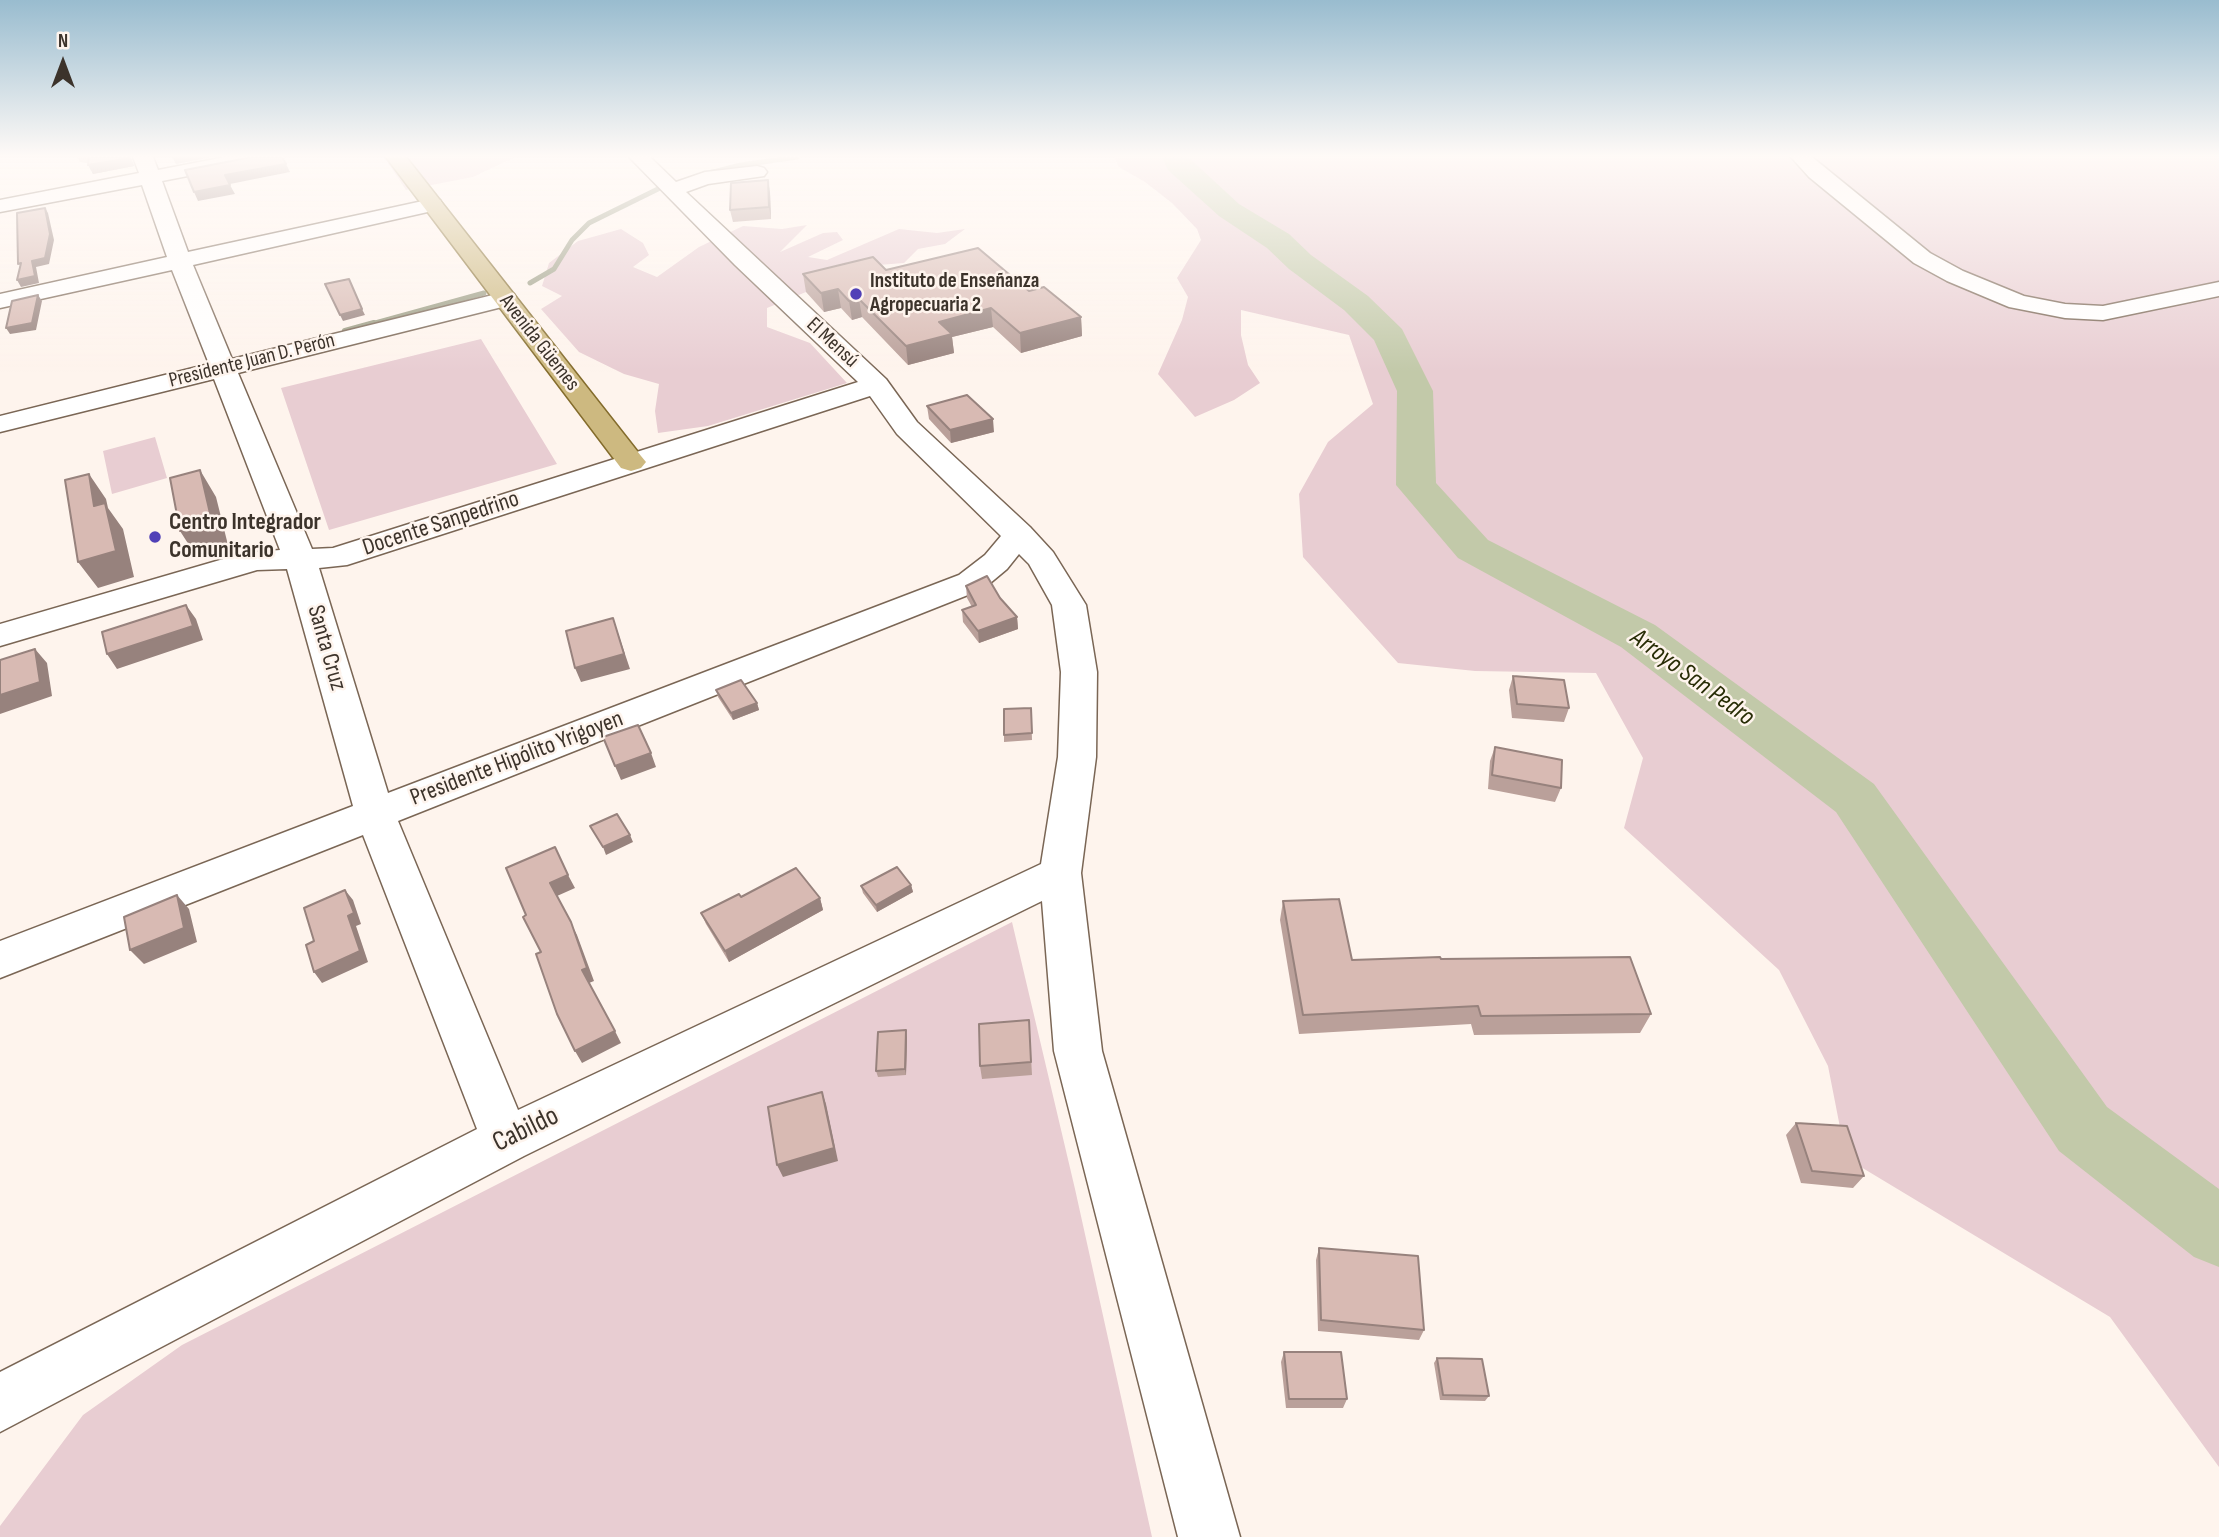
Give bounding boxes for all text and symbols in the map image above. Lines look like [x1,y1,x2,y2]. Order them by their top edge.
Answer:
north arrow [28,28,98,98]
text: N [58,30,68,53]
place label: Instituto de Enseñanza Agropecuaria 2 [870,269,1039,319]
marker: Instituto de Enseñanza Agropecuaria 2 [848,286,864,302]
street label: Avenida Güemes [494,290,584,396]
street label: El Mensú [801,313,863,373]
street label: Presidente Juan D. Perón [166,328,338,394]
street label: Docente Sanpedrino [359,485,523,563]
place label: Centro Integrador Comunitario [169,509,321,565]
marker: Centro Integrador Comunitario [147,529,163,545]
street label: Santa Cruz [300,602,352,694]
water label: Arroyo San Pedro [1624,623,1760,733]
street label: Presidente Hipólito Yrigoyen [407,705,627,813]
street label: Cabildo [488,1100,564,1160]

